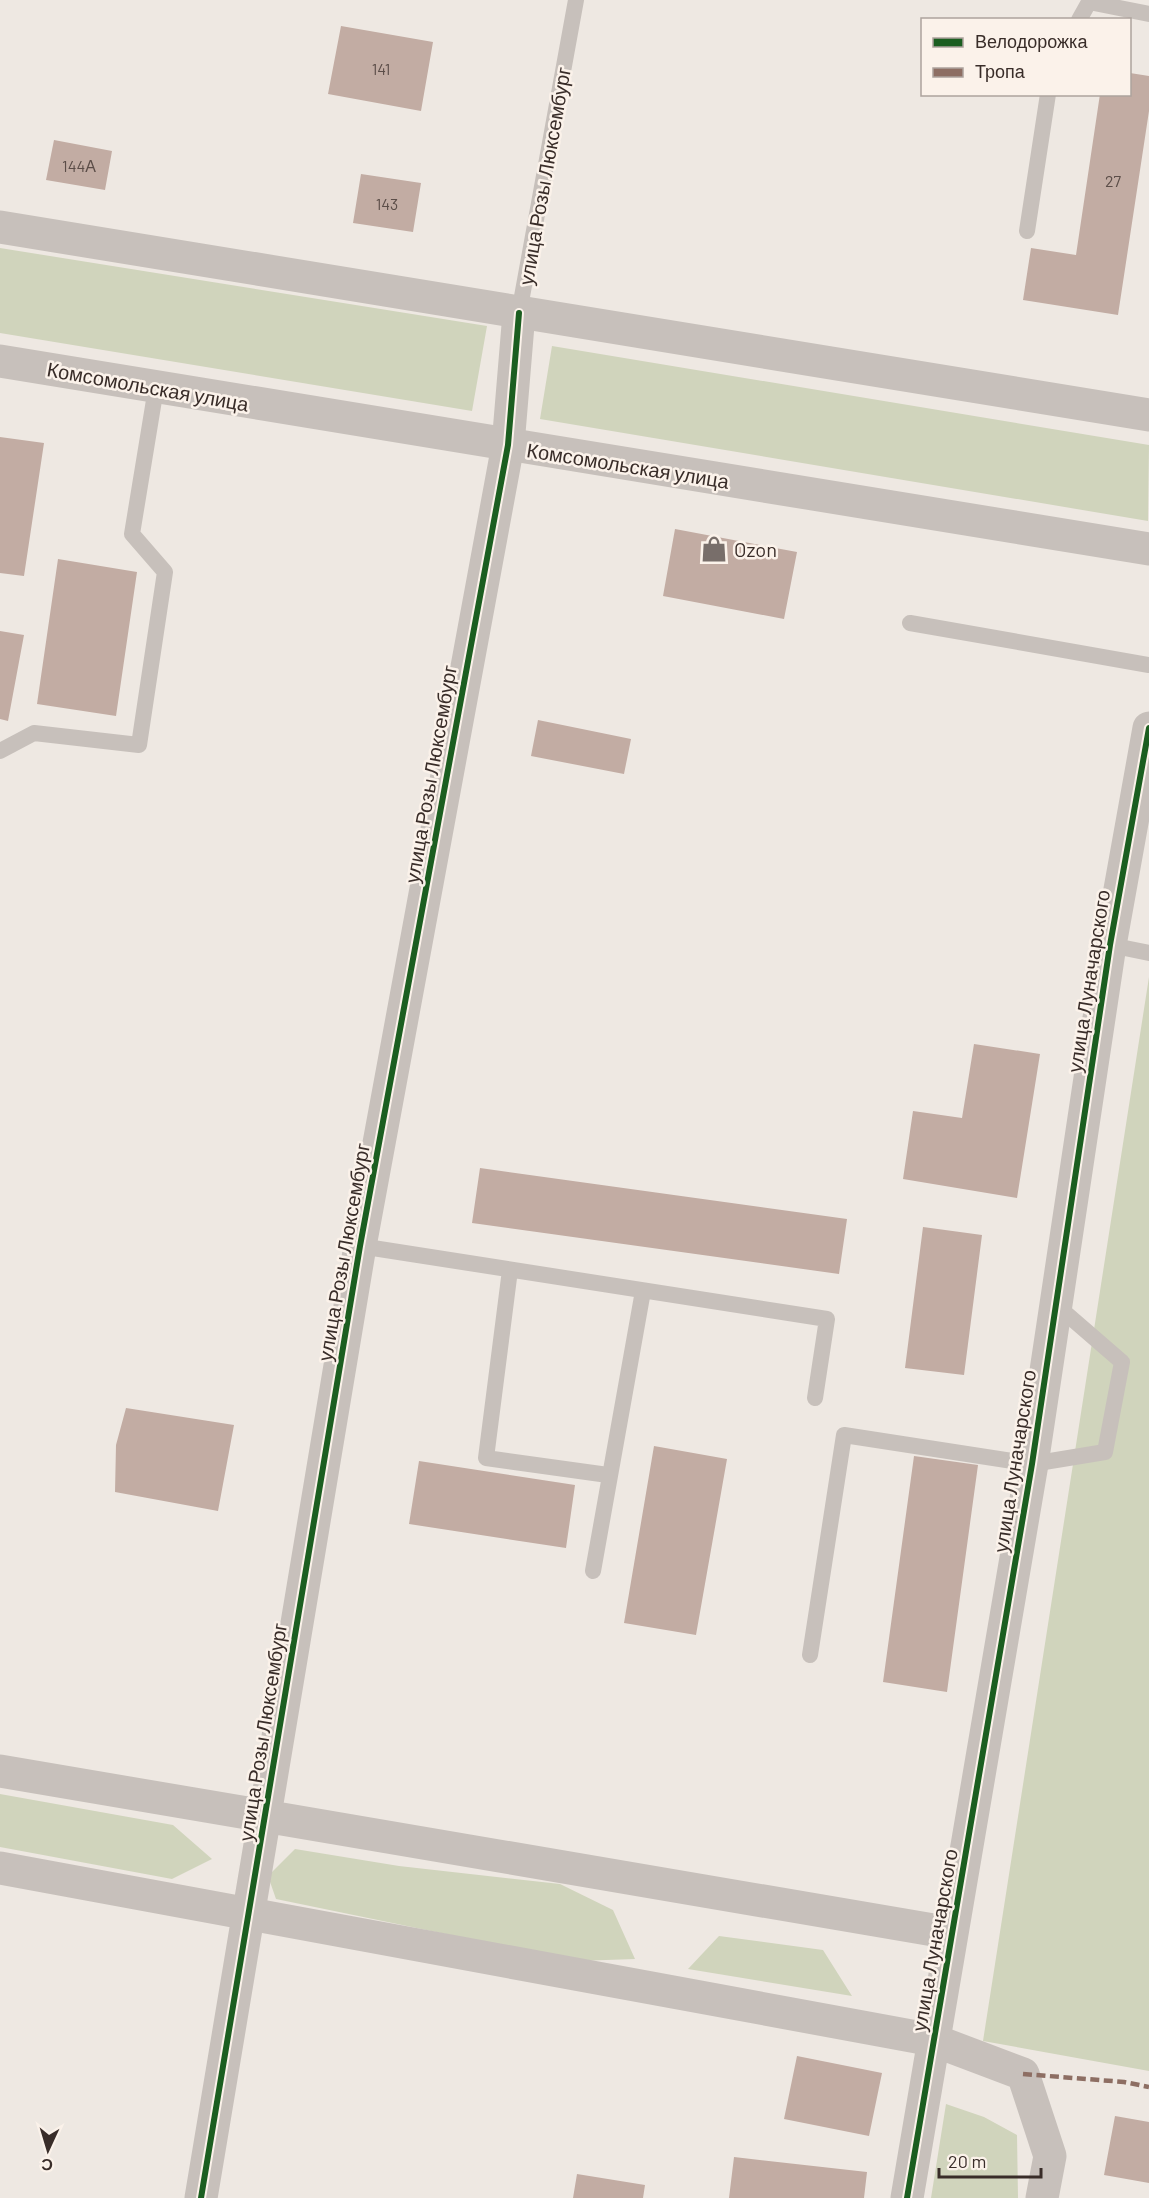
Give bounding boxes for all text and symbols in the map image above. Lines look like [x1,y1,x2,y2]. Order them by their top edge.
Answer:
legend [921,18,1131,96]
text: Велодорожка [975,30,1088,52]
house number: 141 [372,59,390,78]
text: Тропа [975,60,1026,82]
street label: улица Розы Люксембург [513,65,575,287]
house number: 144А [62,156,96,175]
house number: 27 [1105,171,1121,190]
house number: 143 [376,194,398,213]
street label: Комсомольская улица [45,356,252,416]
street label: Комсомольская улица [525,437,732,493]
shop icon: Ozon [699,534,729,564]
place label: Ozon [734,537,777,561]
street label: улица Розы Люксембург [399,663,461,885]
street label: улица Луначарского [1062,888,1114,1074]
street label: улица Розы Люксембург [312,1141,374,1363]
street label: улица Луначарского [988,1368,1040,1554]
street label: улица Розы Люксембург [233,1621,291,1843]
street label: улица Луначарского [906,1847,962,2033]
north arrow [18,2120,78,2180]
scale bar [939,2141,1041,2179]
text: 20 m [948,2150,986,2172]
text: С [40,2156,53,2175]

